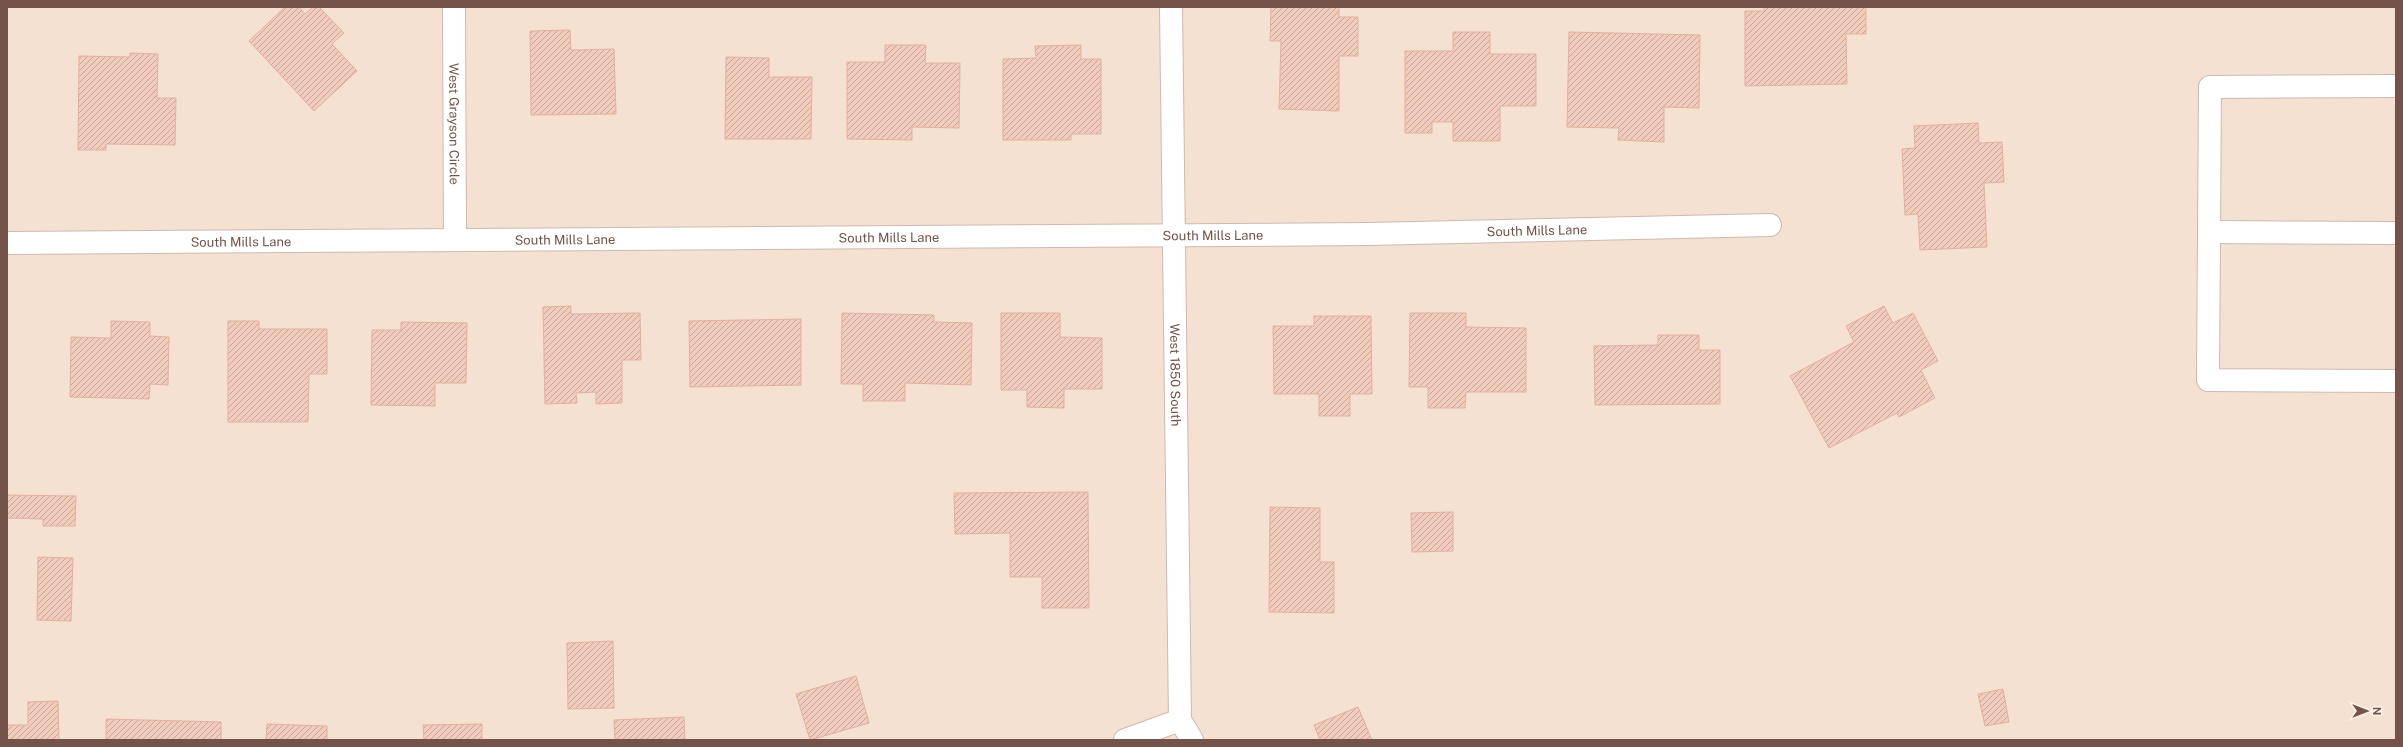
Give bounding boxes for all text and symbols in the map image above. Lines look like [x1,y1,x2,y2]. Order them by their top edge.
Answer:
street label: West Grayson Circle [446,63,462,185]
street label: South Mills Lane [1486,222,1587,239]
street label: South Mills Lane [1163,228,1263,243]
street label: South Mills Lane [839,230,939,246]
street label: South Mills Lane [515,232,615,248]
street label: South Mills Lane [191,234,291,250]
street label: West 1850 South [1167,323,1183,427]
north arrow [2347,691,2387,731]
text: N [2371,707,2383,715]

